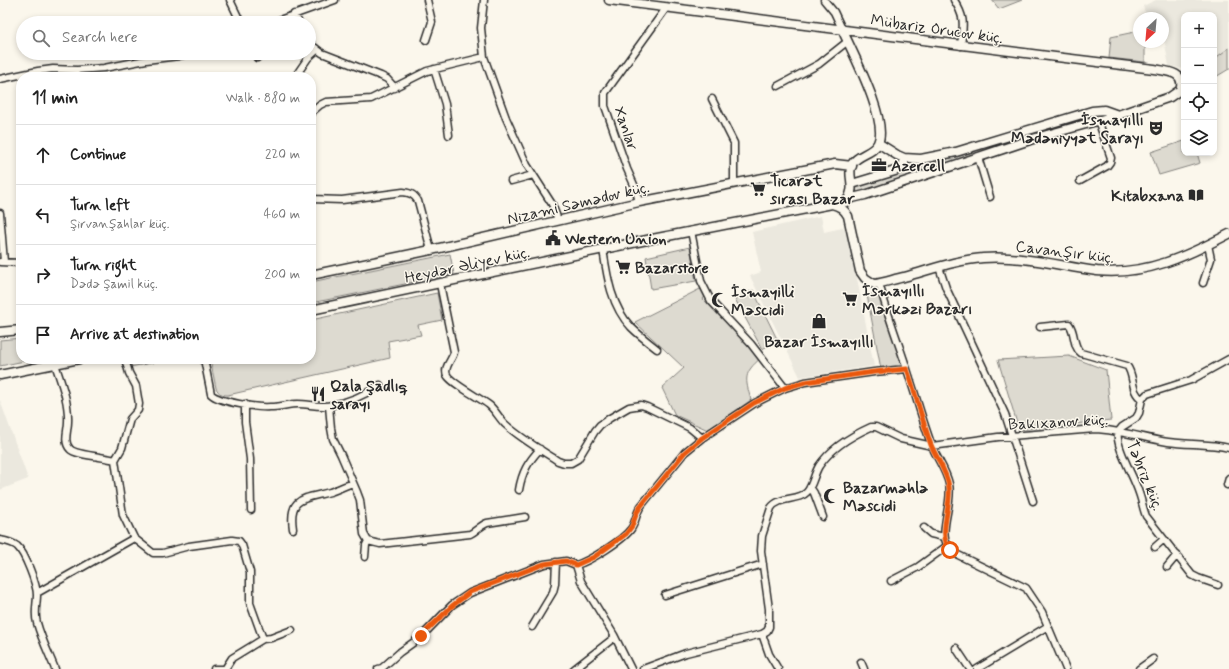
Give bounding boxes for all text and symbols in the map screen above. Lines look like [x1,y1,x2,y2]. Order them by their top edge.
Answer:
street label: Mübariz Orucov küç. [869,10,1004,49]
north arrow [1133,12,1169,48]
map controls [1181,12,1217,156]
button: + [1181,12,1217,48]
search box [16,16,316,60]
icon: search [30,27,52,49]
text: Search here [62,28,138,48]
button: − [1181,48,1217,84]
button: locate [1181,84,1217,120]
text: 11 min [32,87,78,109]
text: Walk · 880 m [226,90,300,107]
street label: Xanlar [608,104,643,153]
place label: İsmayıllı Mədəniyyət Sarayı [1011,110,1144,149]
theatre icon: İsmayıllı Mədəniyyət Sarayı [1147,119,1165,137]
button: layers [1181,120,1217,156]
icon: ahead [32,144,54,166]
text: Continue [70,145,126,165]
text: 220 m [265,146,300,163]
office icon: Azercell [870,156,888,174]
place label: Azercell [891,156,945,177]
place label: Ticarət sırası Bazar [769,171,855,210]
street label: Nizami Səmədov küç. [505,177,652,230]
supermarket icon: Ticarət sırası Bazar [749,180,767,198]
place label: Kitabxana [1111,186,1184,207]
library icon: Kitabxana [1187,186,1205,204]
text: Turn left [70,196,130,216]
icon: left [32,204,54,226]
text: 460 m [264,206,300,223]
text: Şirvanşahlar küç. [70,216,169,233]
public building icon: Western Union [544,229,562,247]
place label: Western Union [564,229,667,250]
street label: Cavanşır küç. [1014,236,1115,269]
street label: Heydər Əliyev küç. [403,242,532,289]
text: Turn right [70,256,137,276]
supermarket icon: Bazarstore [614,258,632,276]
place label: Bazarstore [635,258,709,279]
icon: right [32,264,54,286]
text: 200 m [265,266,300,283]
text: Dədə Şamil küç. [70,276,158,293]
place label: İsmayıllı Mərkəzi Bazarı [862,281,973,320]
place label: İsmayilli Məscidi [731,282,795,321]
supermarket icon: İsmayıllı Mərkəzi Bazarı [841,290,859,308]
mosque icon: İsmayilli Məscidi [710,291,728,309]
shop icon: Bazar İsmayıllı [810,312,828,330]
icon: arrive [32,324,54,346]
text: Arrive at destination [70,325,199,345]
place label: Bazar İsmayıllı [764,332,874,353]
place label: Qala Şadlıq sarayı [329,376,408,415]
restaurant icon: Qala Şadlıq sarayı [309,385,327,403]
street label: Bakıxanov küç. [1008,409,1109,436]
street label: Təbriz küç. [1121,437,1168,514]
place label: Bazarməhlə Məscidi [843,478,928,517]
mosque icon: Bazarməhlə Məscidi [822,487,840,505]
route start [941,541,959,559]
route end [412,627,430,645]

